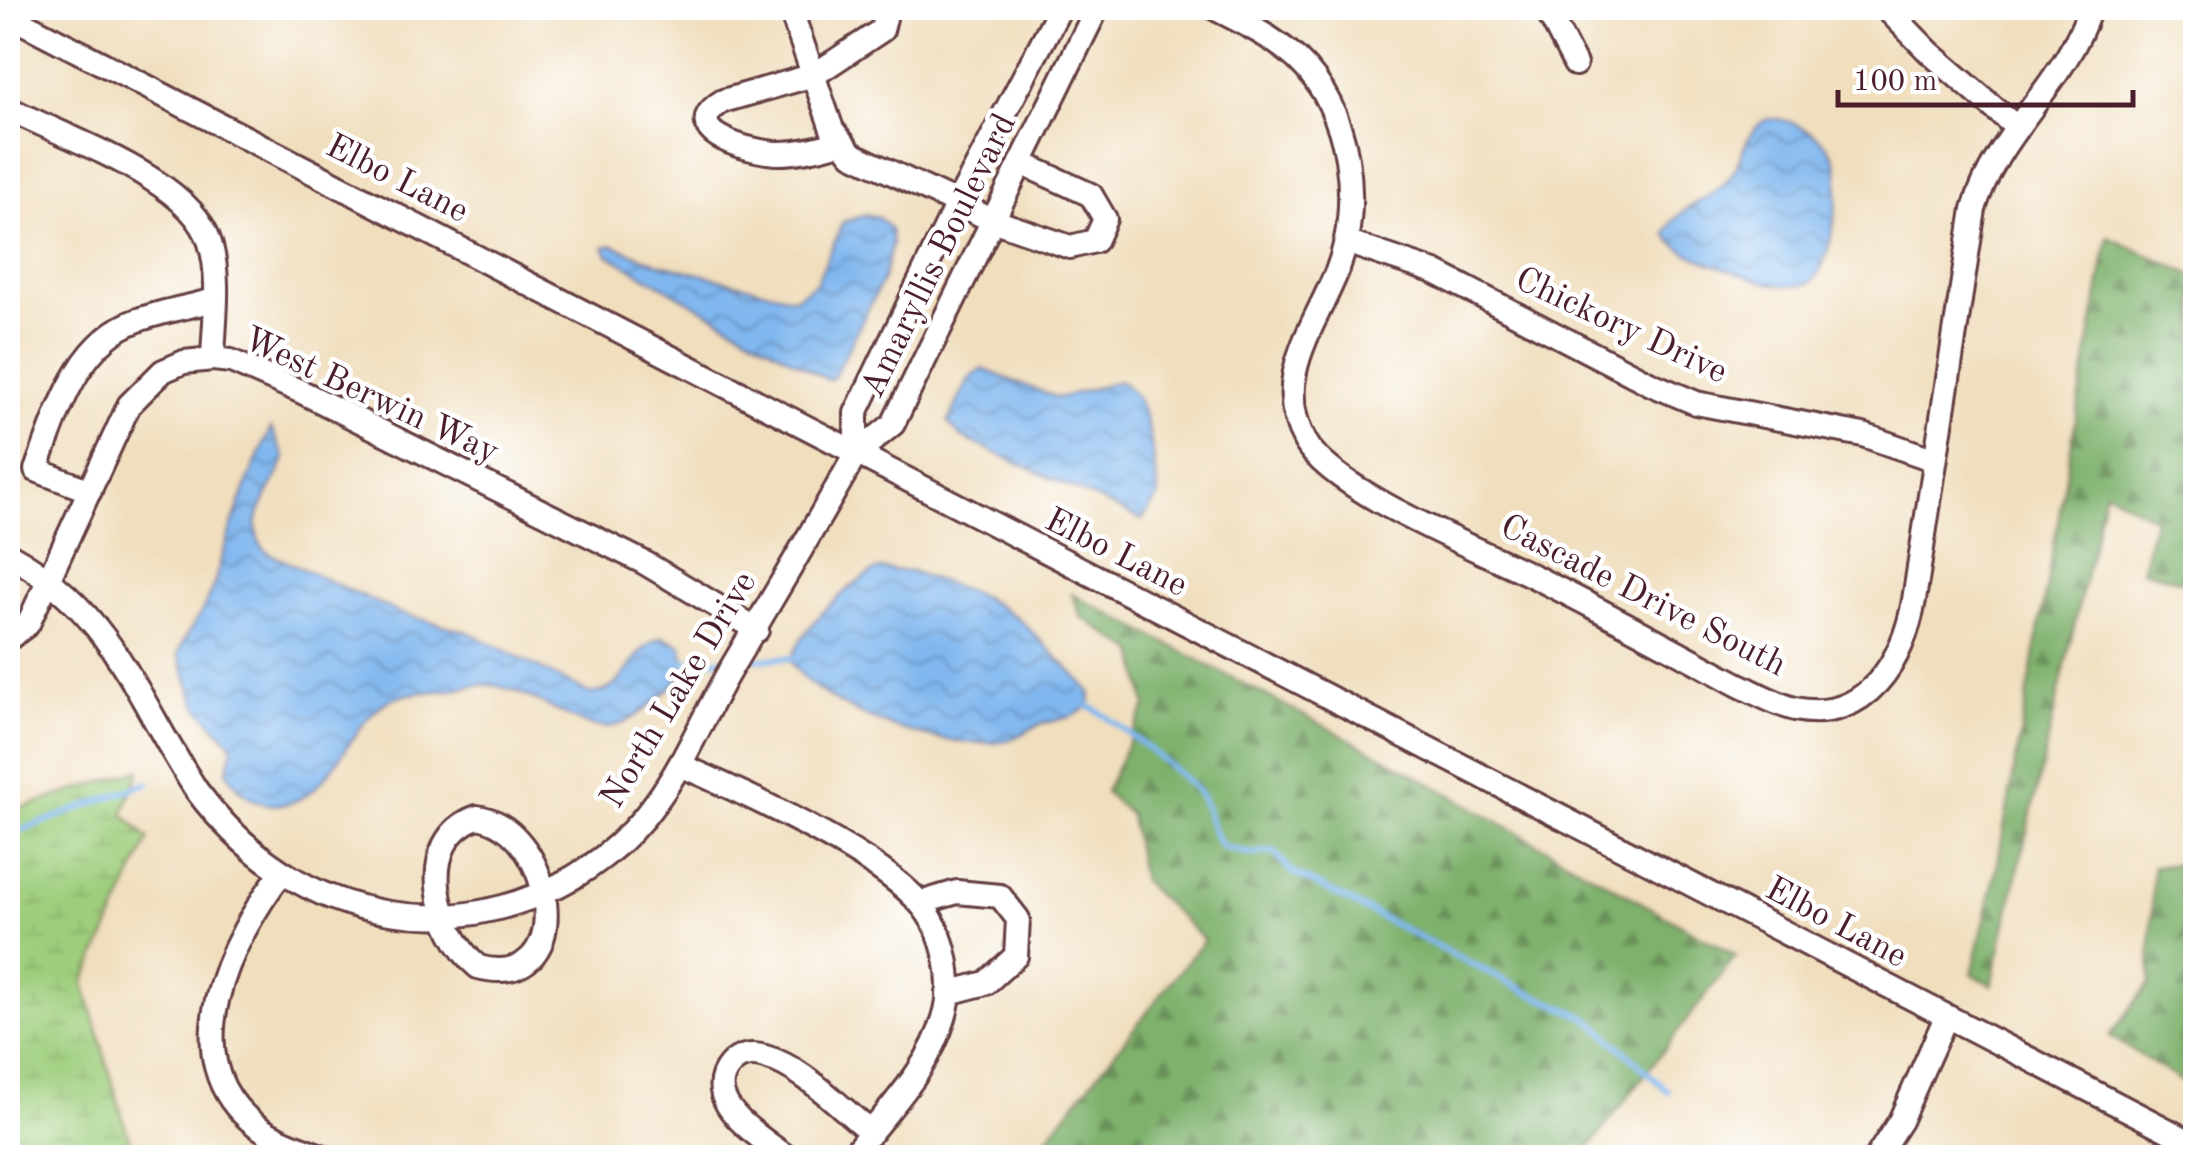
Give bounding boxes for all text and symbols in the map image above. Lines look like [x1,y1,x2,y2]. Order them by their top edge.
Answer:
scale bar [1838,45,2133,107]
text: 100 m [1853,67,1937,97]
street label: Amaryllis Boulevard [855,109,1023,404]
street label: Elbo Lane [320,129,474,230]
street label: Chickory Drive [1510,262,1732,391]
street label: West Berwin Way [238,322,504,471]
street label: Elbo Lane [1039,503,1193,604]
street label: Cascade Drive South [1494,509,1791,683]
street label: North Lake Drive [595,566,763,814]
street label: Elbo Lane [1759,872,1912,975]

